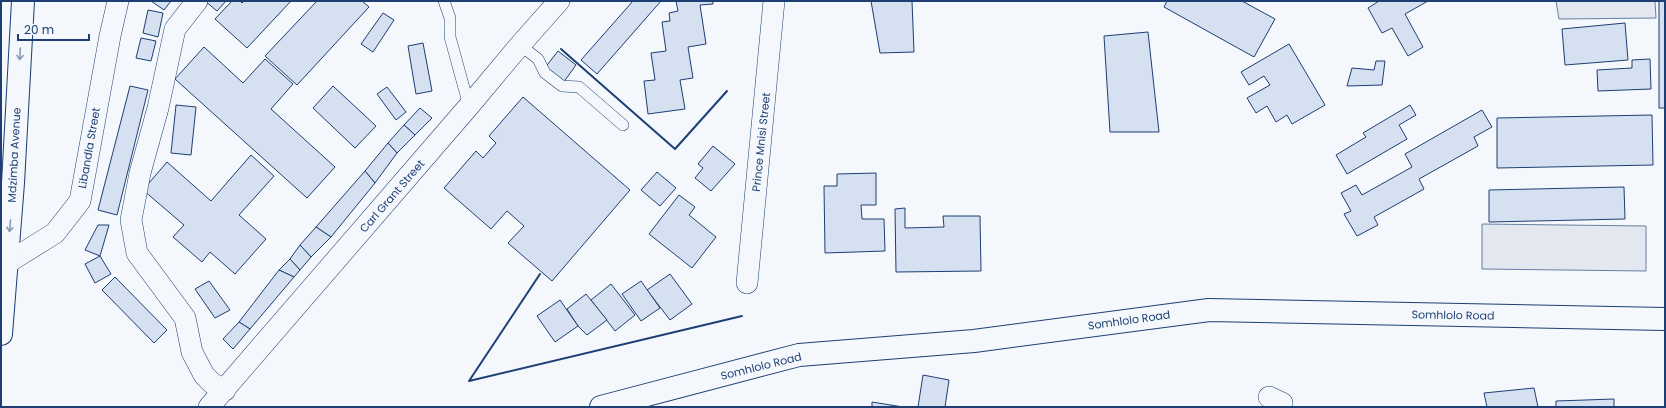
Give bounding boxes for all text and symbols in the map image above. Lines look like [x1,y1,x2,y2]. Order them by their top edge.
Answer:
scale bar [18,16,89,42]
text: 20 m [24,21,54,38]
one-way arrow [16,47,24,60]
street label: Prince Mnisi Street [748,92,774,192]
street label: Libandla Street [74,106,104,190]
street label: Mdzimba Avenue [4,107,24,203]
street label: Carl Grant Street [356,156,428,236]
one-way arrow [6,219,13,232]
street label: Somhlolo Road [1087,306,1171,334]
street label: Somhlolo Road [1411,306,1495,324]
street label: Somhlolo Road [719,348,803,384]

